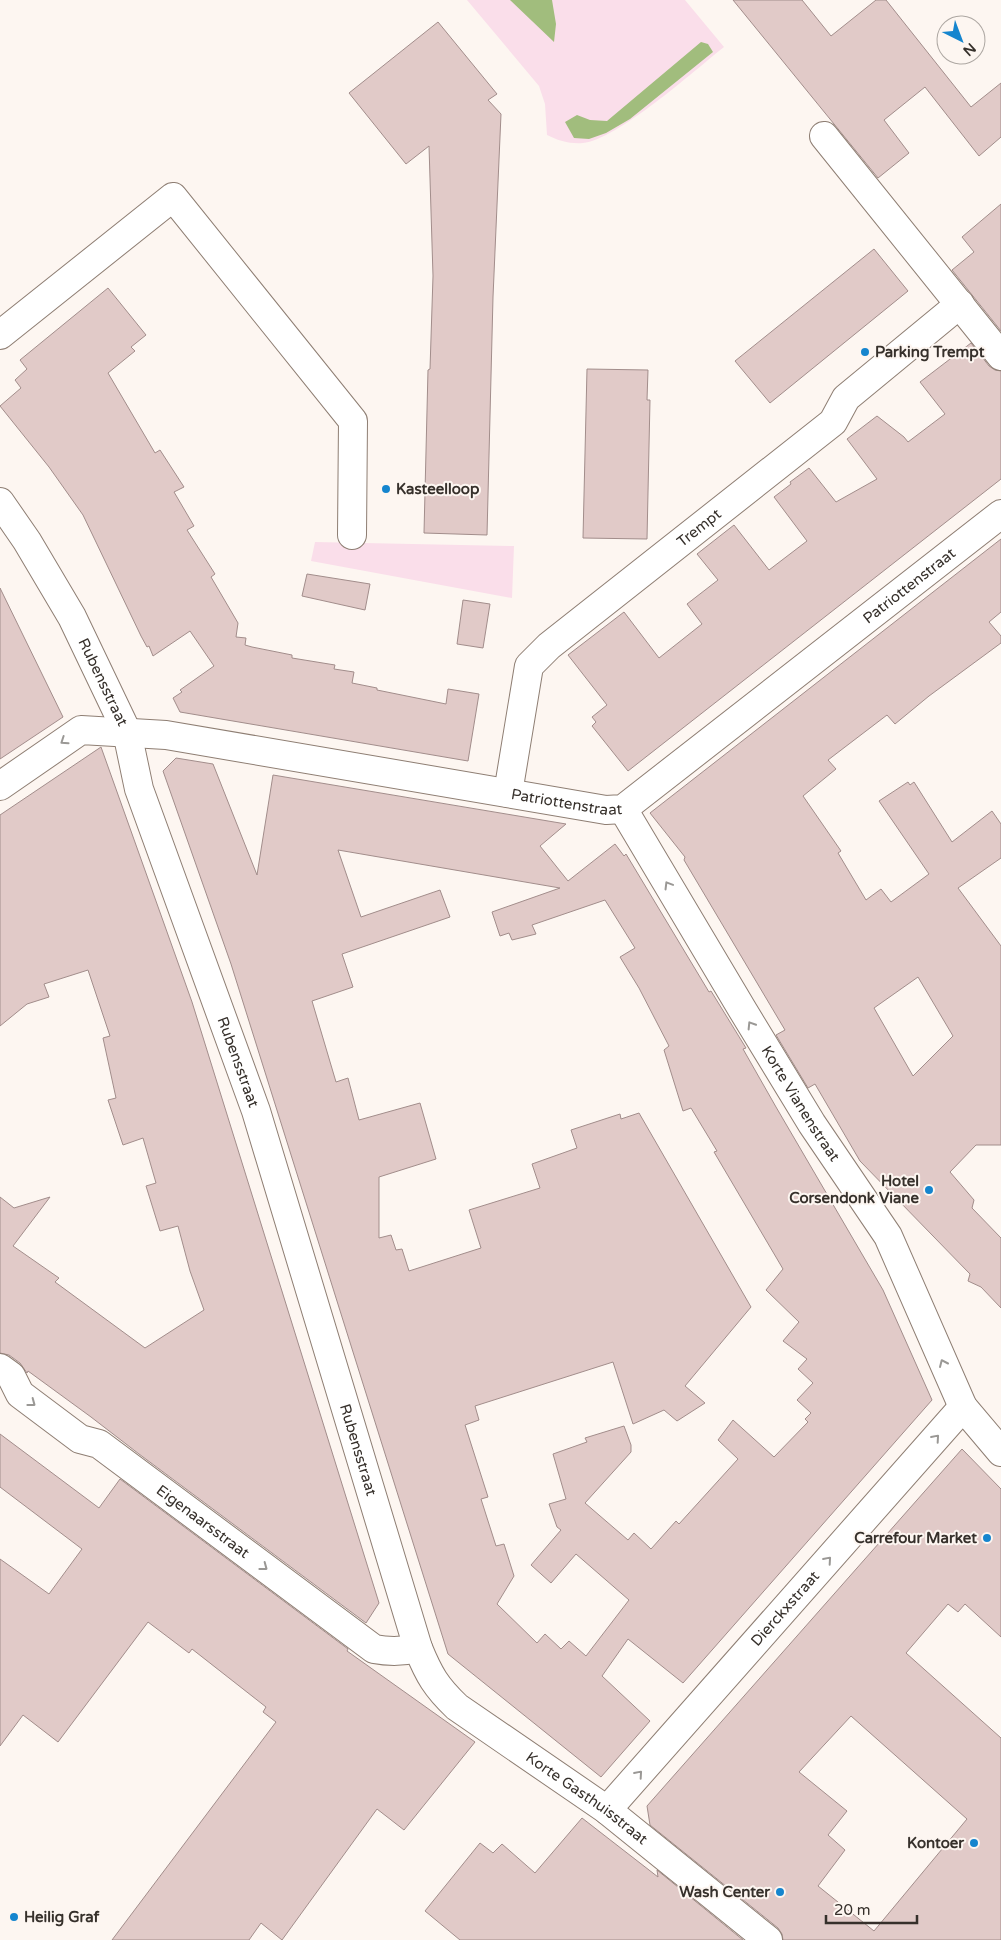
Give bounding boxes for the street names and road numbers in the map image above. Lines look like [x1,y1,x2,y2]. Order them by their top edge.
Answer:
street label: Trempt [673,505,725,551]
street label: Patriottenstraat [859,544,959,627]
street label: Rubensstraat [75,635,132,729]
street label: Patriottenstraat [510,785,623,819]
street label: Rubensstraat [213,1014,263,1110]
street label: Korte Vianenstraat [758,1042,844,1165]
street label: Rubensstraat [336,1402,381,1498]
street label: Eigenaarsstraat [153,1481,253,1562]
street label: Dierckxstraat [747,1567,823,1650]
street label: Korte Gasthuisstraat [523,1748,651,1848]

